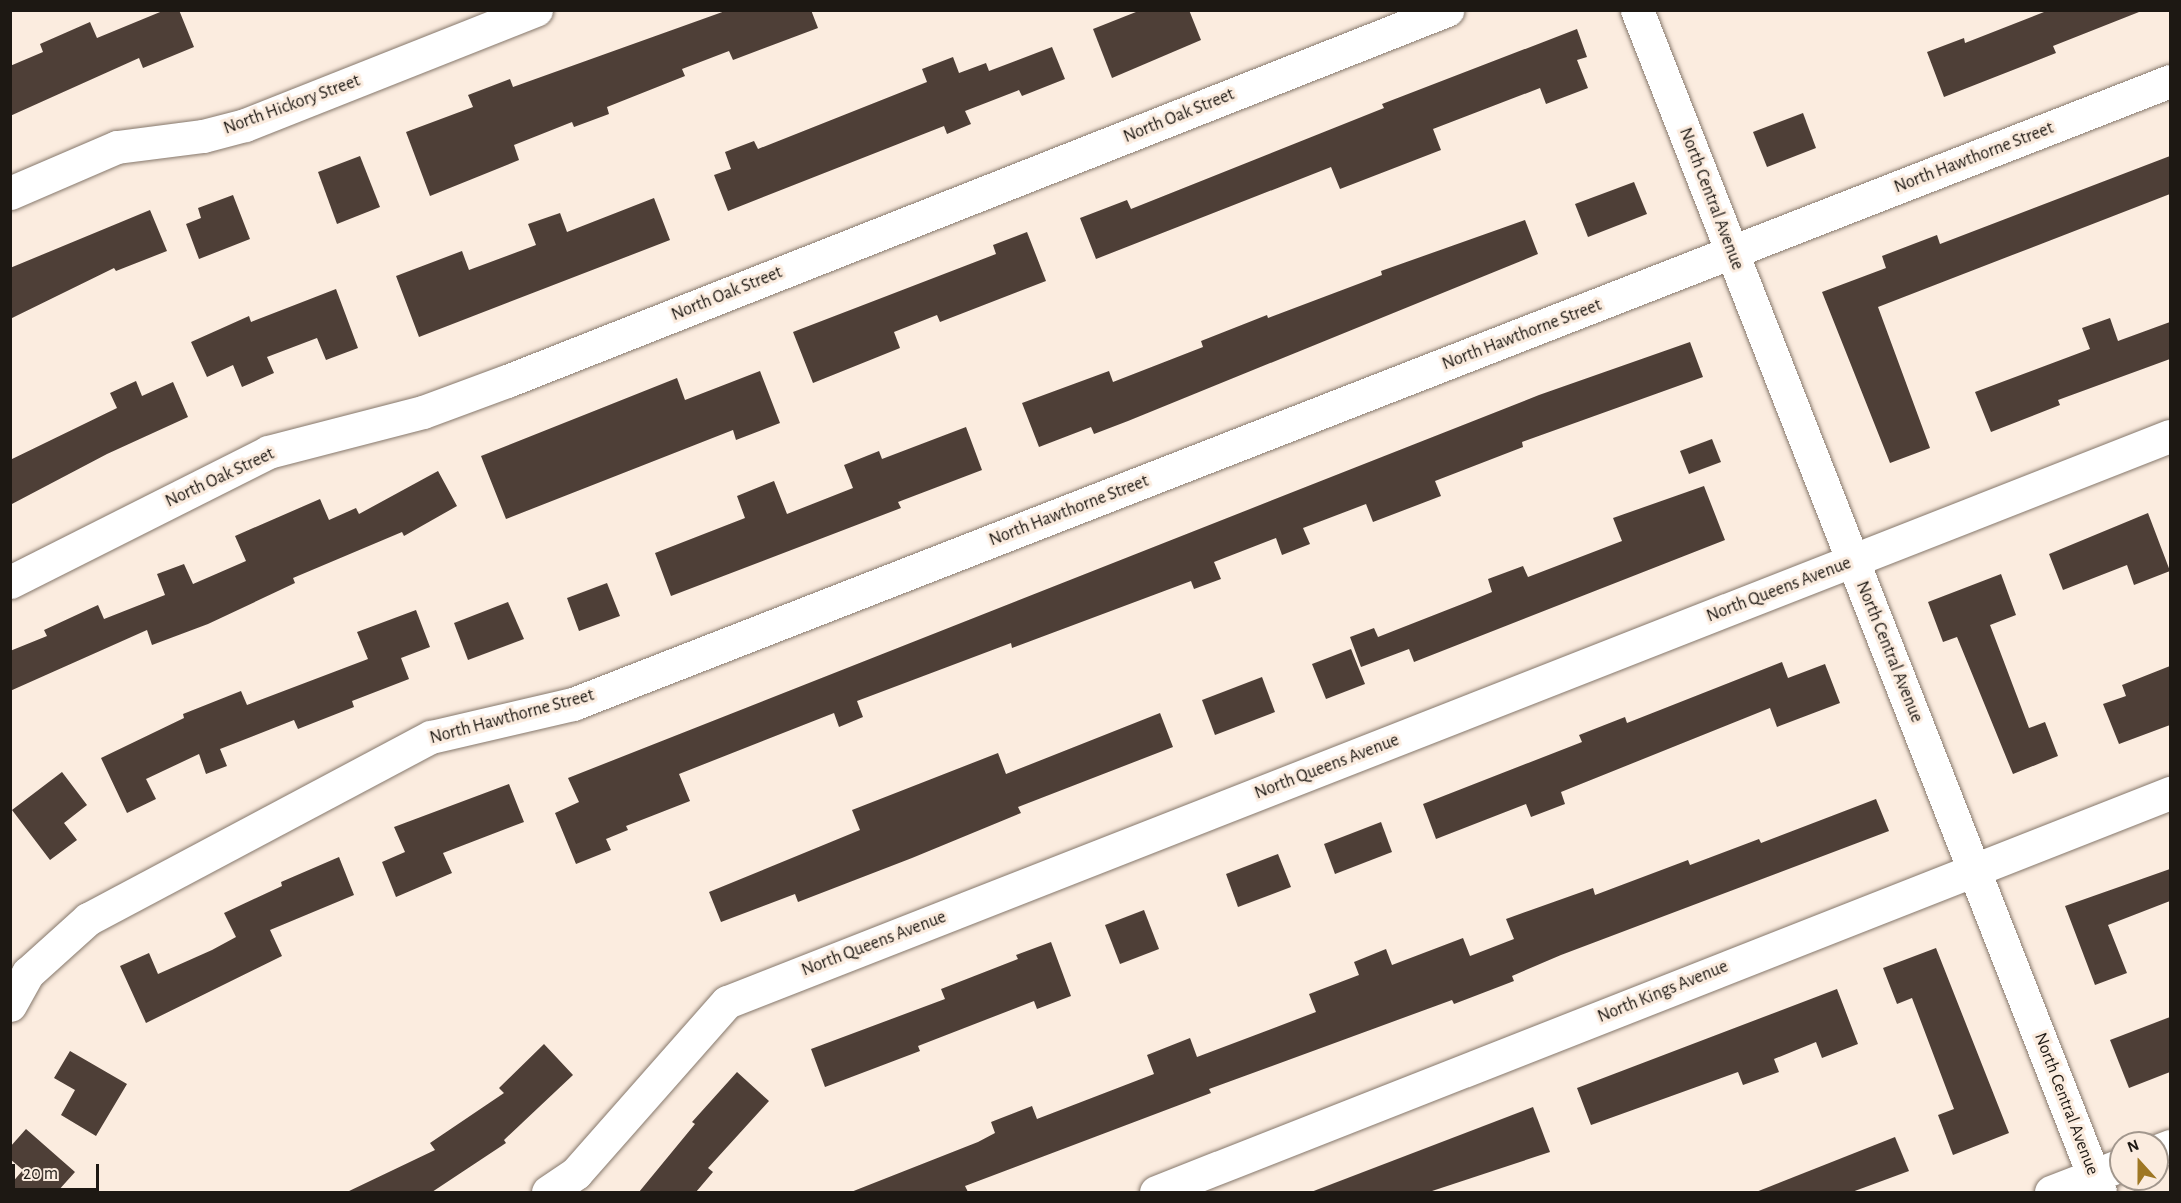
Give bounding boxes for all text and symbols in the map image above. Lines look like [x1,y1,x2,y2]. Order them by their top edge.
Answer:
street label: North Hickory Street [221,70,363,140]
street label: North Oak Street [1120,84,1238,148]
street label: North Hawthorne Street [1891,118,2057,198]
street label: North Central Avenue [1674,125,1748,273]
street label: North Oak Street [668,262,786,326]
street label: North Hawthorne Street [1439,295,1605,375]
street label: North Oak Street [162,443,278,513]
street label: North Hawthorne Street [986,471,1152,551]
street label: North Queens Avenue [1704,552,1854,628]
street label: North Central Avenue [1851,578,1927,726]
street label: North Hawthorne Street [428,685,596,749]
street label: North Queens Avenue [1252,729,1402,805]
street label: North Queens Avenue [799,906,949,982]
street label: North Kings Avenue [1595,956,1731,1028]
street label: North Central Avenue [2029,1030,2103,1178]
north arrow [2109,1131,2169,1191]
text: N [2125,1137,2141,1156]
scale bar [15,1152,102,1190]
text: 20 m [23,1165,58,1183]

